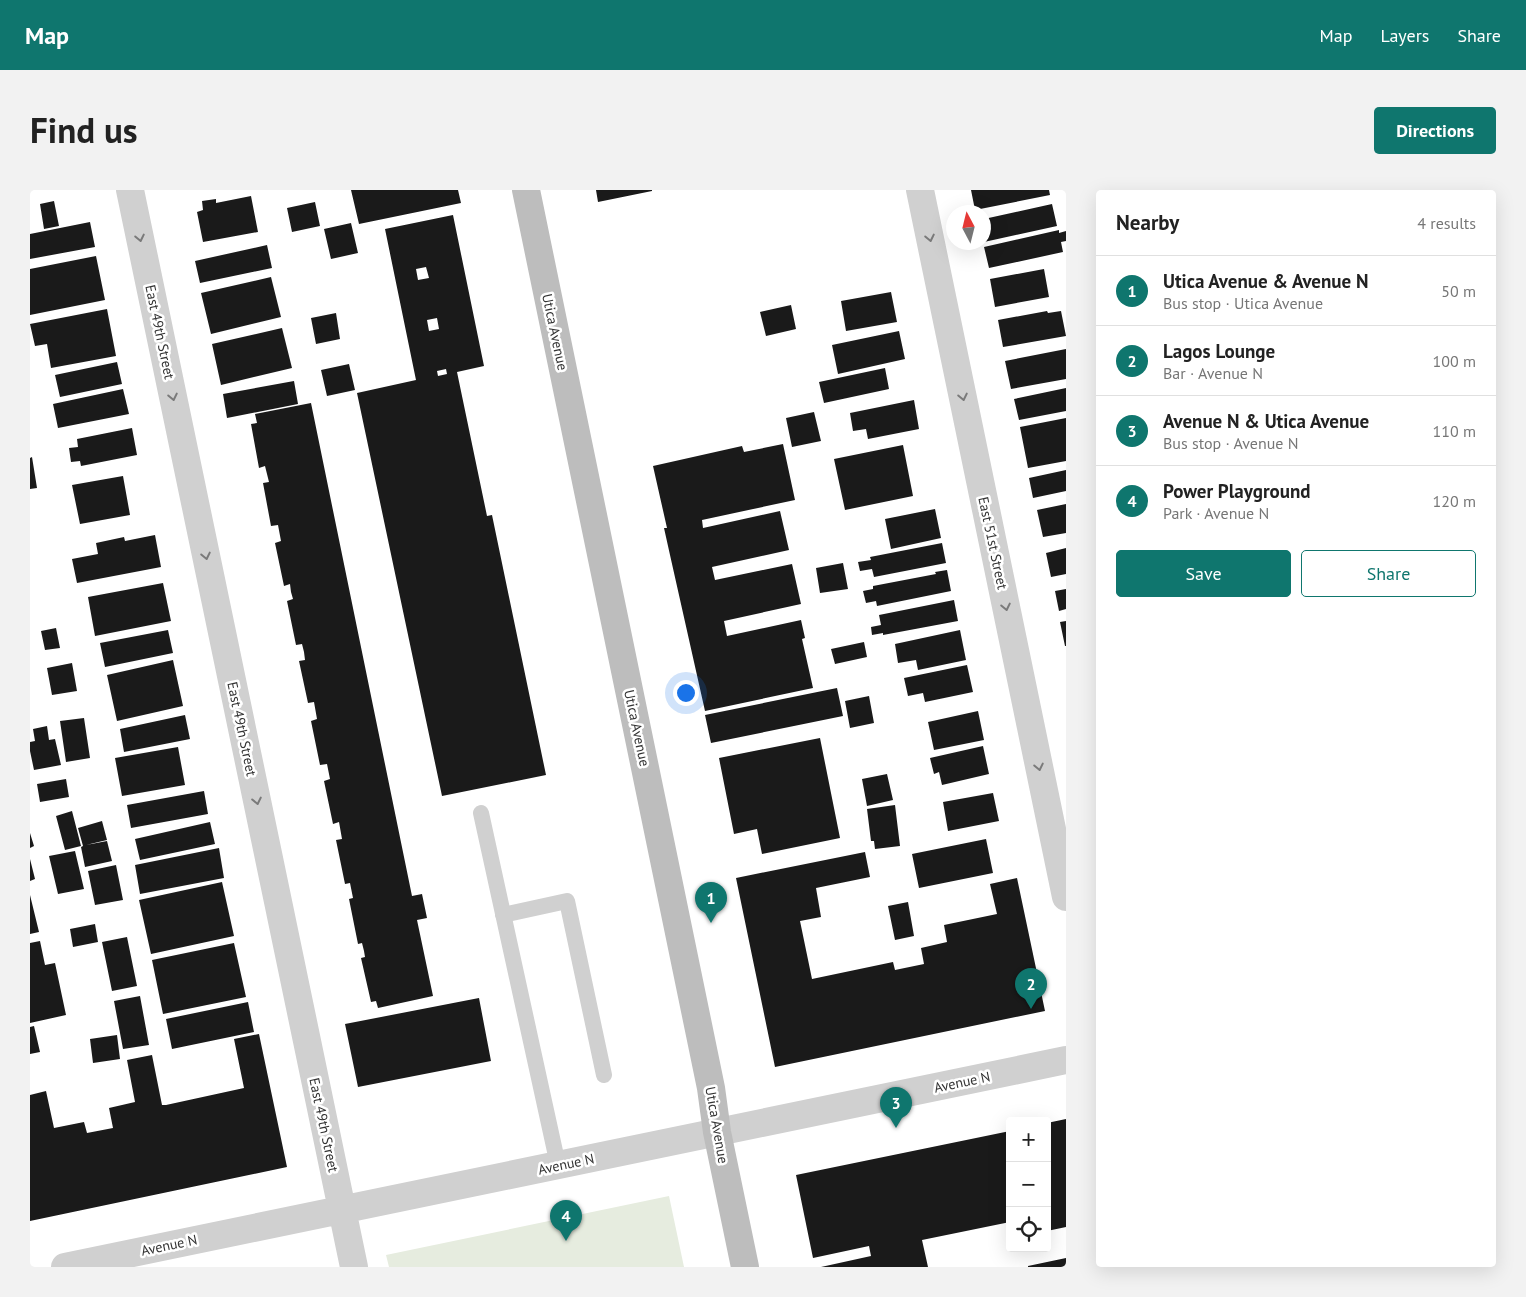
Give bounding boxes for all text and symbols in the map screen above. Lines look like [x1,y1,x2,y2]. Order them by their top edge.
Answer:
text: Map [25,20,69,51]
text: Map [1320,24,1352,47]
text: Layers [1380,24,1429,47]
text: Share [1457,24,1501,47]
text: Find us [30,107,138,153]
button: Directions [1374,107,1496,154]
north arrow [946,205,991,250]
text: Nearby [1116,209,1179,236]
text: 4 results [1417,213,1476,233]
one-way arrow [135,233,145,242]
one-way arrow [924,233,935,242]
text: Utica Avenue & Avenue N [1163,269,1369,293]
text: 1 [1127,281,1137,301]
text: 50 m [1441,281,1476,301]
street label: East 49th Street [141,283,179,381]
street label: Utica Avenue [538,292,572,372]
text: Bus stop · Utica Avenue [1163,293,1323,313]
text: Lagos Lounge [1163,339,1275,363]
text: 2 [1127,351,1137,371]
text: 100 m [1433,351,1476,371]
text: Bar · Avenue N [1163,363,1263,383]
one-way arrow [167,392,178,401]
one-way arrow [957,392,968,401]
text: Avenue N & Utica Avenue [1163,409,1369,433]
text: 3 [1127,421,1137,441]
text: 110 m [1433,421,1476,441]
text: Bus stop · Avenue N [1163,433,1299,453]
text: Power Playground [1163,479,1311,503]
text: 4 [1127,491,1137,511]
text: 120 m [1433,491,1476,511]
street label: East 51st Street [974,495,1012,591]
text: Park · Avenue N [1163,503,1269,523]
button: Save [1116,550,1291,597]
button: Share [1301,550,1476,597]
one-way arrow [200,552,211,560]
one-way arrow [1001,603,1011,612]
street label: East 49th Street [223,680,261,778]
your location [673,680,699,706]
street label: Utica Avenue [620,688,654,768]
one-way arrow [1033,762,1044,771]
one-way arrow [251,796,262,805]
pin: 1 [695,882,727,923]
pin: 2 [1015,968,1047,1009]
street label: Avenue N [932,1067,992,1097]
street label: East 49th Street [305,1076,343,1174]
street label: Utica Avenue [701,1085,733,1165]
pin: 3 [880,1087,912,1128]
map controls [1006,1117,1051,1252]
button: + [1006,1117,1051,1162]
street label: Avenue N [536,1149,596,1179]
button: − [1006,1162,1051,1207]
pin: 4 [550,1200,582,1241]
button: locate [1006,1207,1051,1252]
street label: Avenue N [139,1230,199,1260]

